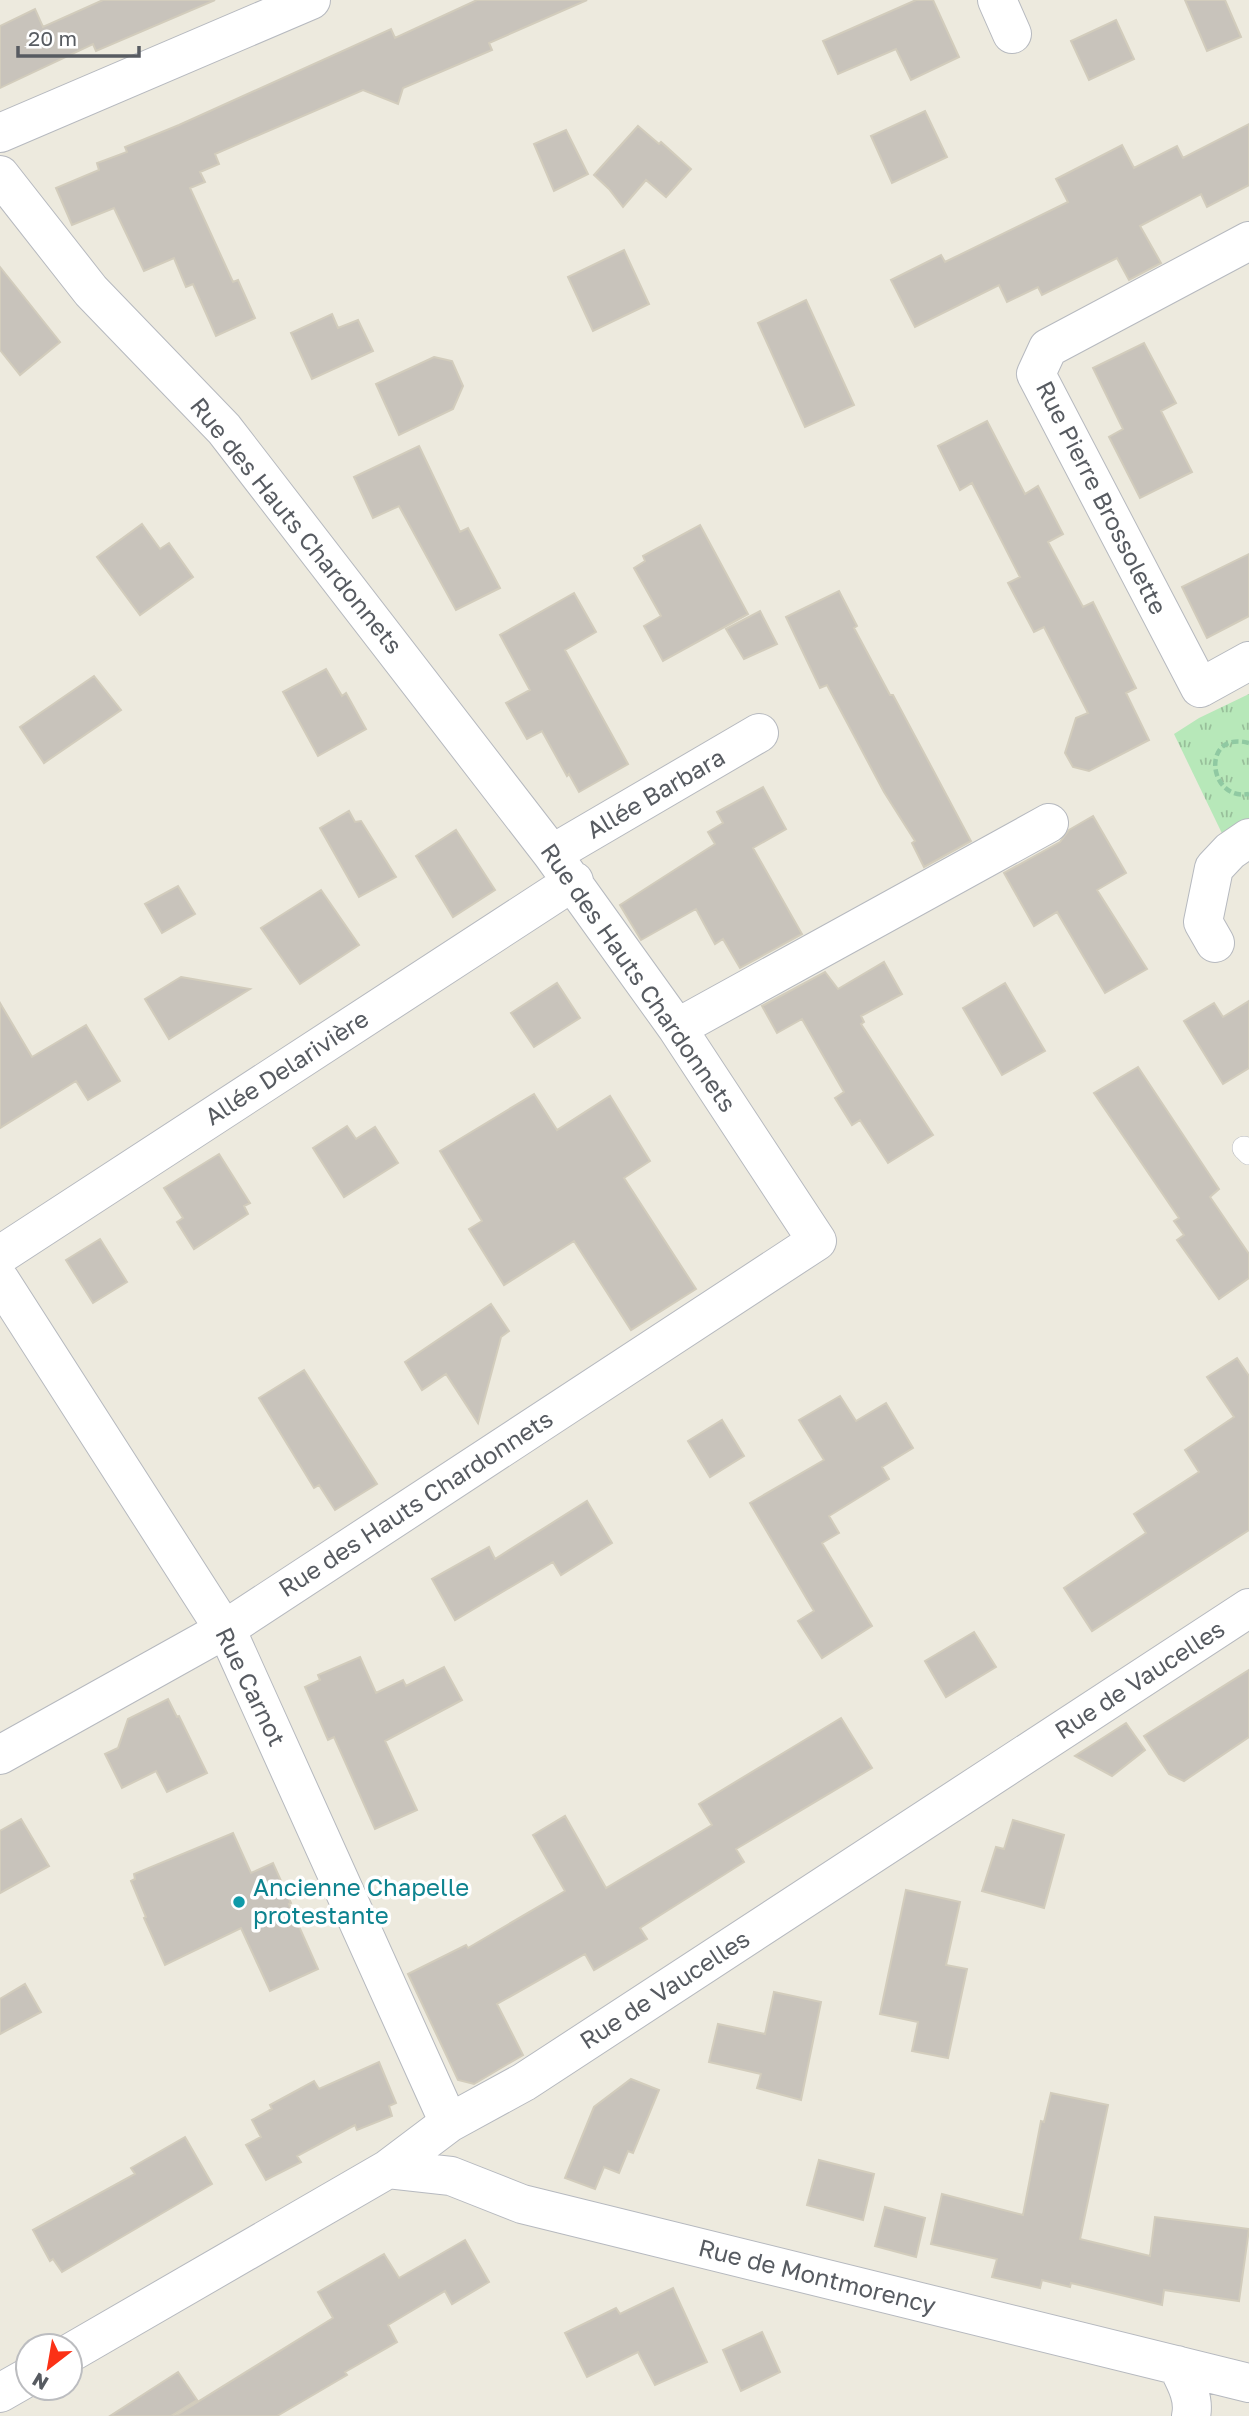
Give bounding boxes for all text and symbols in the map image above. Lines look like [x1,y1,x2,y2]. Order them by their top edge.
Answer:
scale bar [18,14,138,58]
text: 20 m [28,25,77,51]
street label: Rue Pierre Brossolette [1031,376,1174,619]
street label: Rue des Hauts Chardonnets [185,391,409,659]
street label: Allée Barbara [581,742,729,844]
street label: Rue des Hauts Chardonnets [535,837,743,1117]
street label: Allée Delarivière [199,1003,373,1130]
street label: Rue des Hauts Chardonnets [273,1403,558,1602]
street label: Rue de Vaucelles [1049,1613,1229,1744]
street label: Rue Carnot [210,1622,292,1750]
place label: Ancienne Chapelle protestante [253,1872,469,1929]
marker: Ancienne Chapelle protestante [231,1894,247,1910]
street label: Rue de Vaucelles [574,1923,754,2054]
street label: Rue de Montmorency [696,2232,939,2319]
north arrow [14,2332,84,2402]
text: N [28,2368,52,2396]

